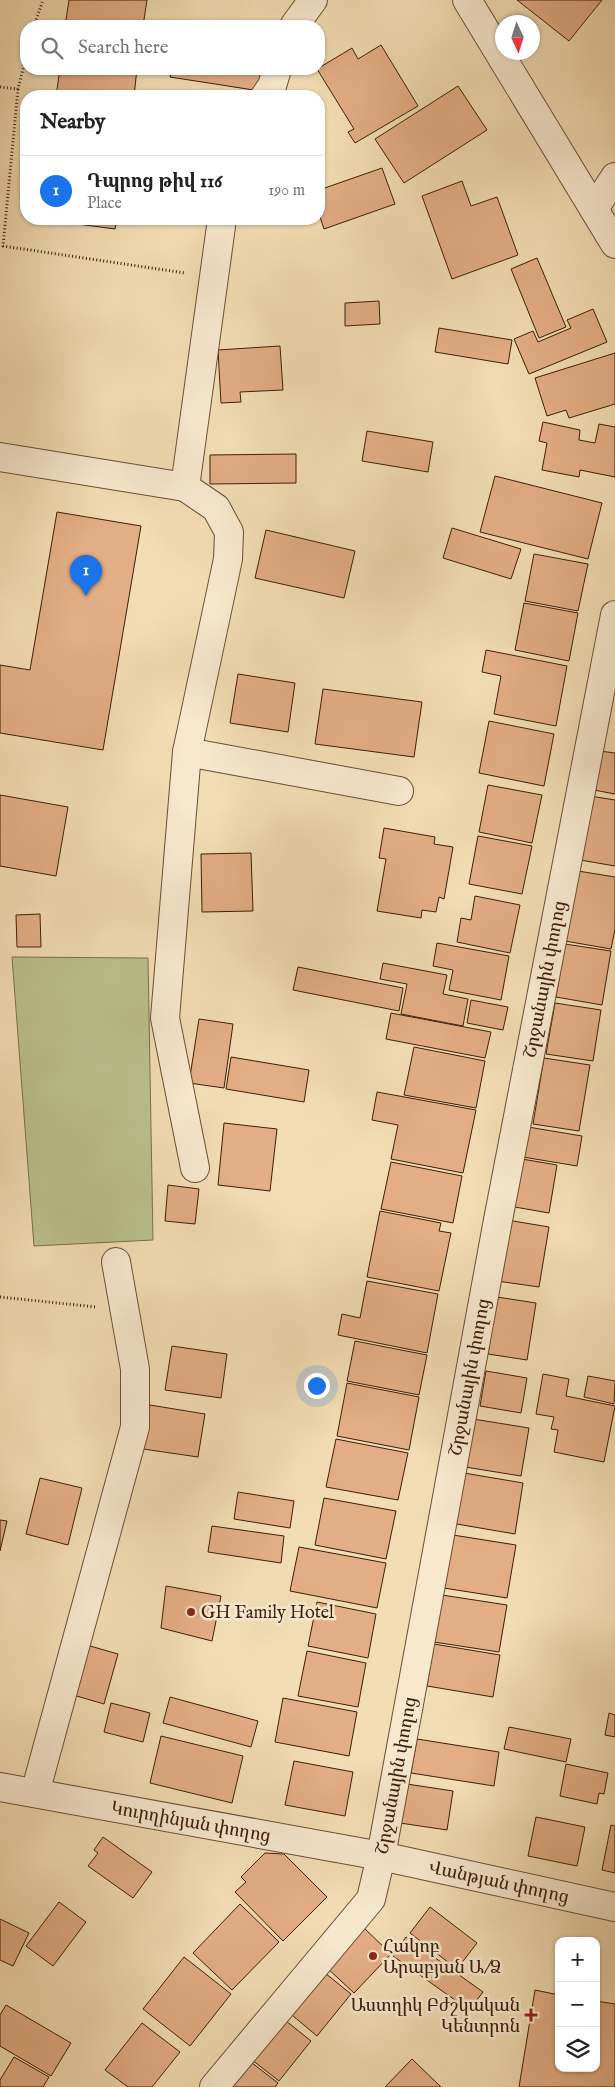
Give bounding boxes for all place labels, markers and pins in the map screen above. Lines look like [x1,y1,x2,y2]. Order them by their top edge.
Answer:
pin: 1 [70,555,102,596]
place label: GH Family Hotel [201,1602,334,1625]
marker: GH Family Hotel [185,1606,197,1618]
place label: Հակոբ Արաբյան Ա/Ձ [383,1936,501,1980]
marker: Հակոբ Արաբյան Ա/Ձ [367,1950,379,1962]
place label: Աստղիկ Բժշկական Կենտրոն [351,1995,520,2039]
marker: Աստղիկ Բժշկական Կենտրոն [524,2008,538,2022]

